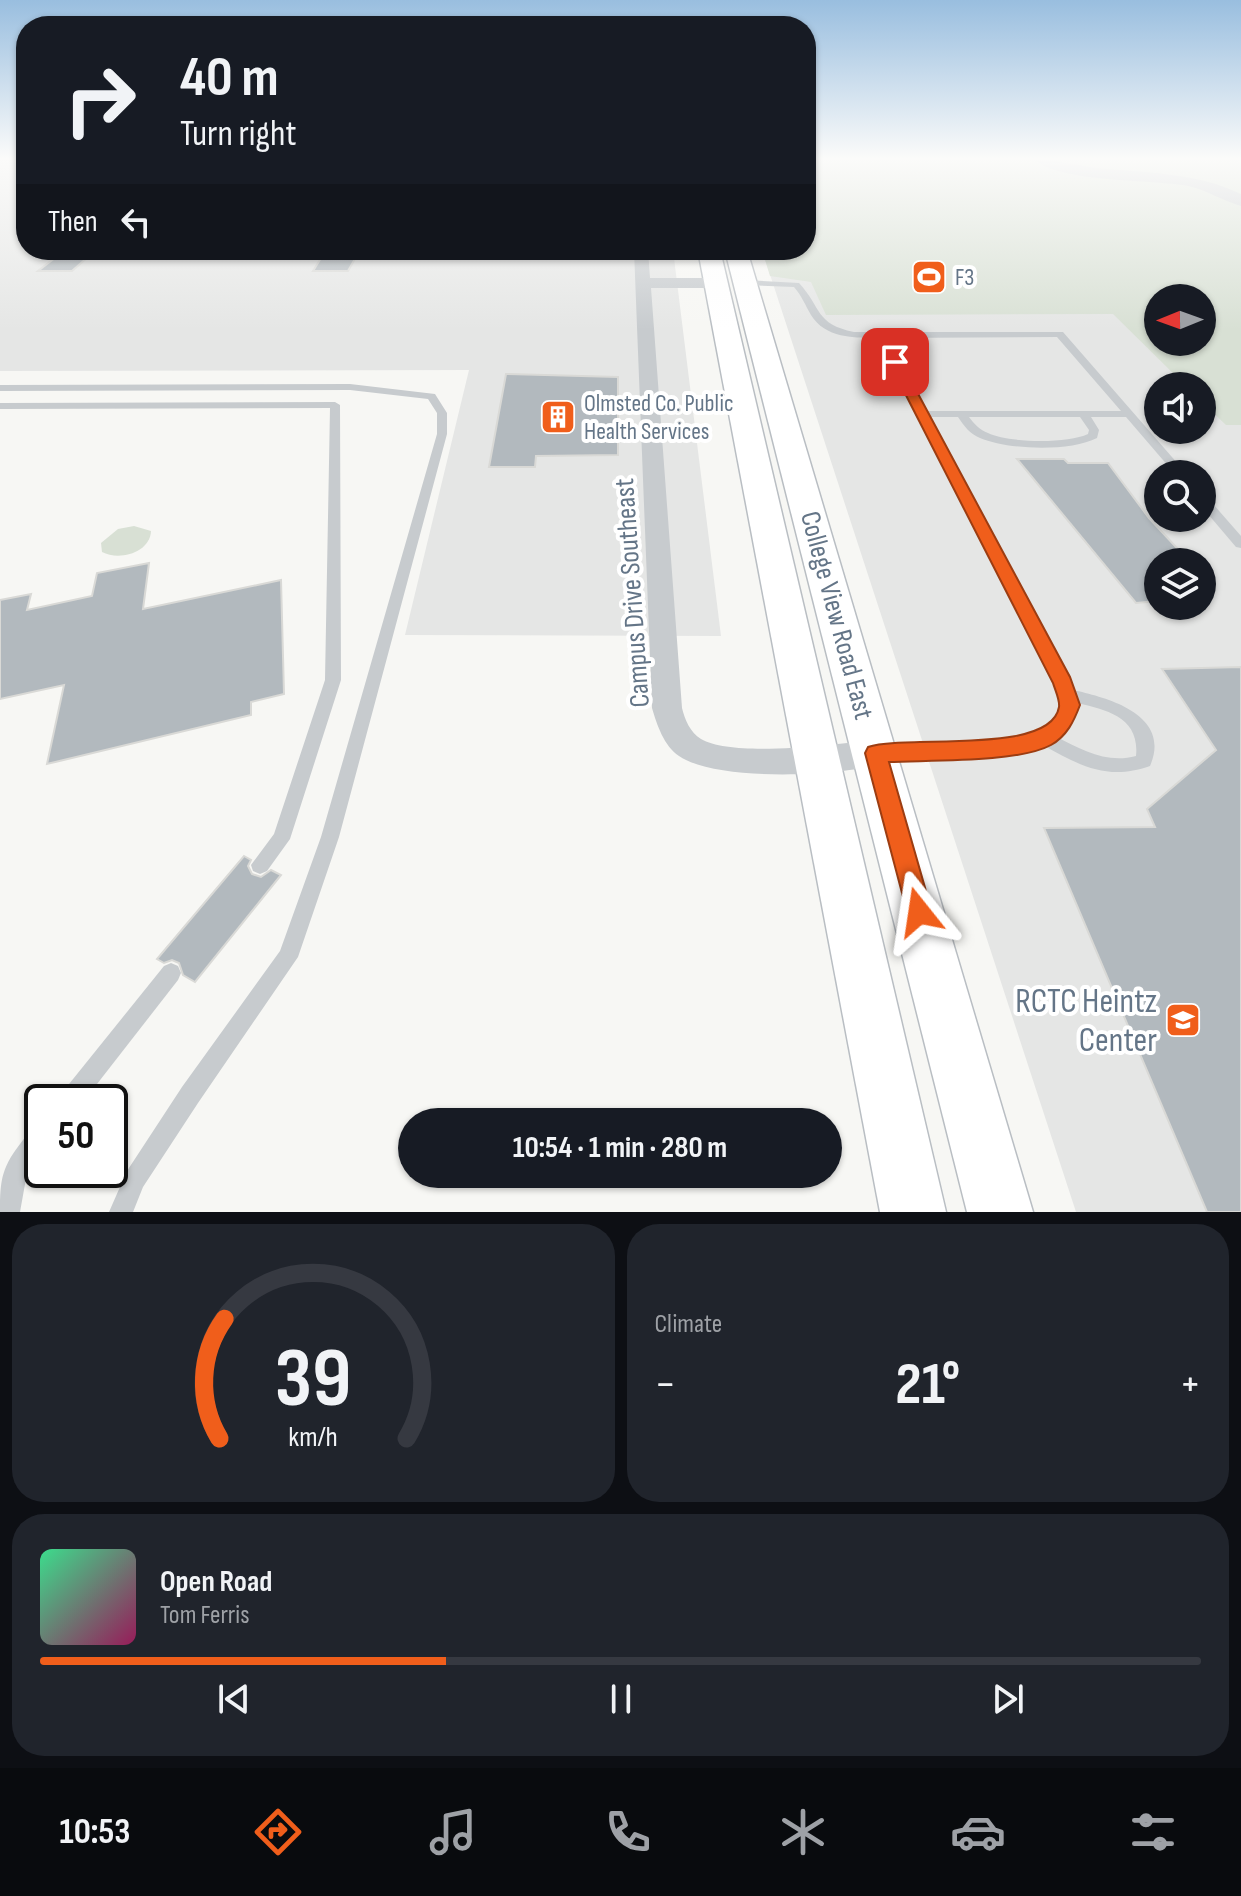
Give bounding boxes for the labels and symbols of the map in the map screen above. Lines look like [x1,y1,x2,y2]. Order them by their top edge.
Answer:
sports icon: F3 [910,258,948,296]
place label: F3 [955,263,974,292]
north arrow [1144,284,1216,356]
pin [861,328,929,396]
place label: Olmsted Co. Public Health Services [584,389,734,446]
building icon: Olmsted Co. Public Health Services [539,398,577,436]
street label: Campus Drive Southeast [608,477,657,709]
street label: College View Road East [793,508,880,723]
position arrow [877,870,961,954]
place label: RCTC Heintz Center [1015,981,1157,1061]
school or university icon: RCTC Heintz Center [1164,1001,1202,1039]
speed limit sign: 50 [24,1084,128,1188]

